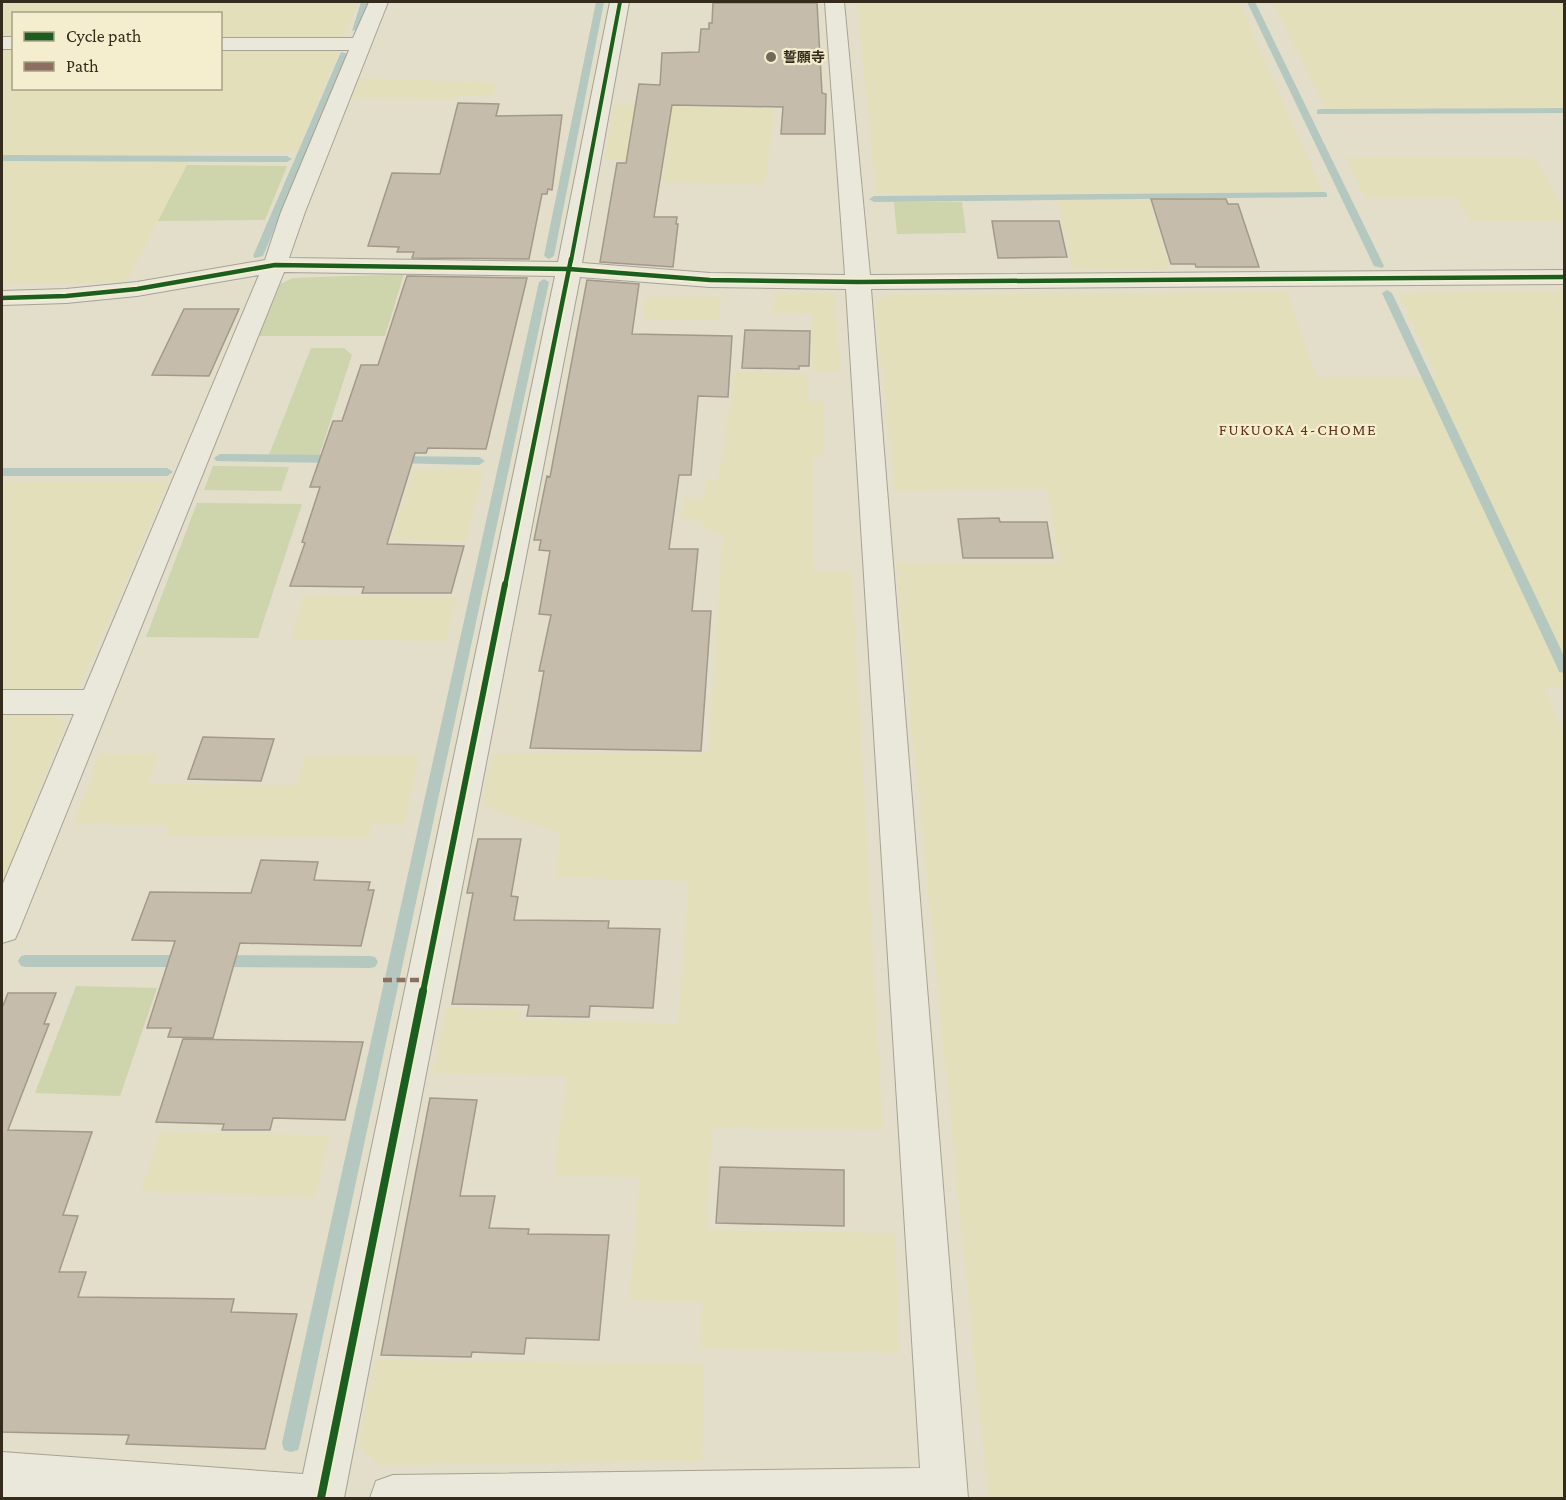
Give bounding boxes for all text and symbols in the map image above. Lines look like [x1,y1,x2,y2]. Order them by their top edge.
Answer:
legend [12,12,222,90]
text: Cycle path [66,26,142,46]
place label: 誓願寺 [783,49,825,65]
marker: 誓願寺 [764,50,778,64]
text: Path [66,56,99,76]
district label: FUKUOKA 4-CHOME [1219,421,1377,438]

